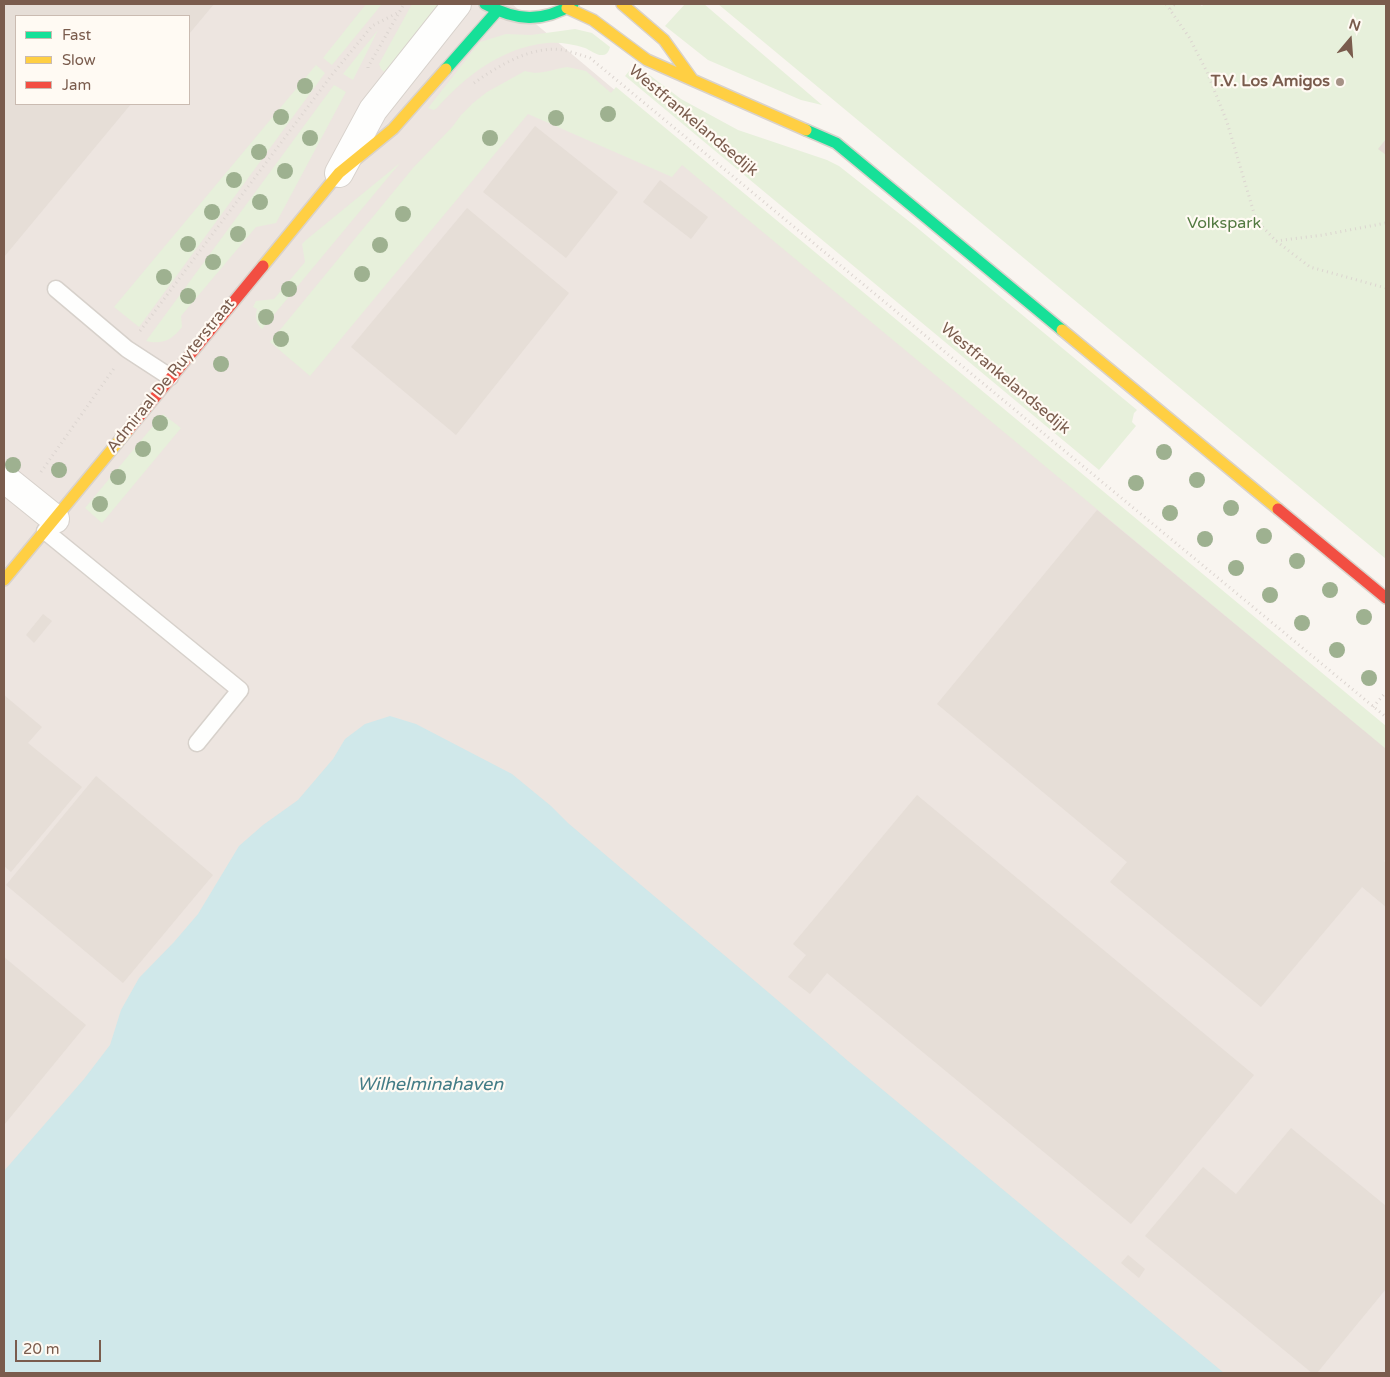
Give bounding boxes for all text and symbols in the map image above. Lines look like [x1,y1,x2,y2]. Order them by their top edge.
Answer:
legend [15,15,190,105]
north arrow [1325,15,1375,65]
text: N [1347,15,1363,35]
text: Fast [62,26,91,44]
text: Slow [62,51,96,69]
street label: Westfrankelandsedijk [624,61,762,181]
place label: T.V. Los Amigos [1211,72,1330,92]
text: Jam [62,76,91,94]
marker: T.V. Los Amigos [1334,76,1346,88]
park label: Volkspark [1187,214,1261,234]
street label: Admiraal De Ruyterstraat [103,295,239,457]
street label: Westfrankelandsedijk [936,319,1074,439]
water label: Wilhelminahaven [357,1074,503,1096]
scale bar [18,1330,104,1362]
text: 20 m [23,1340,60,1358]

